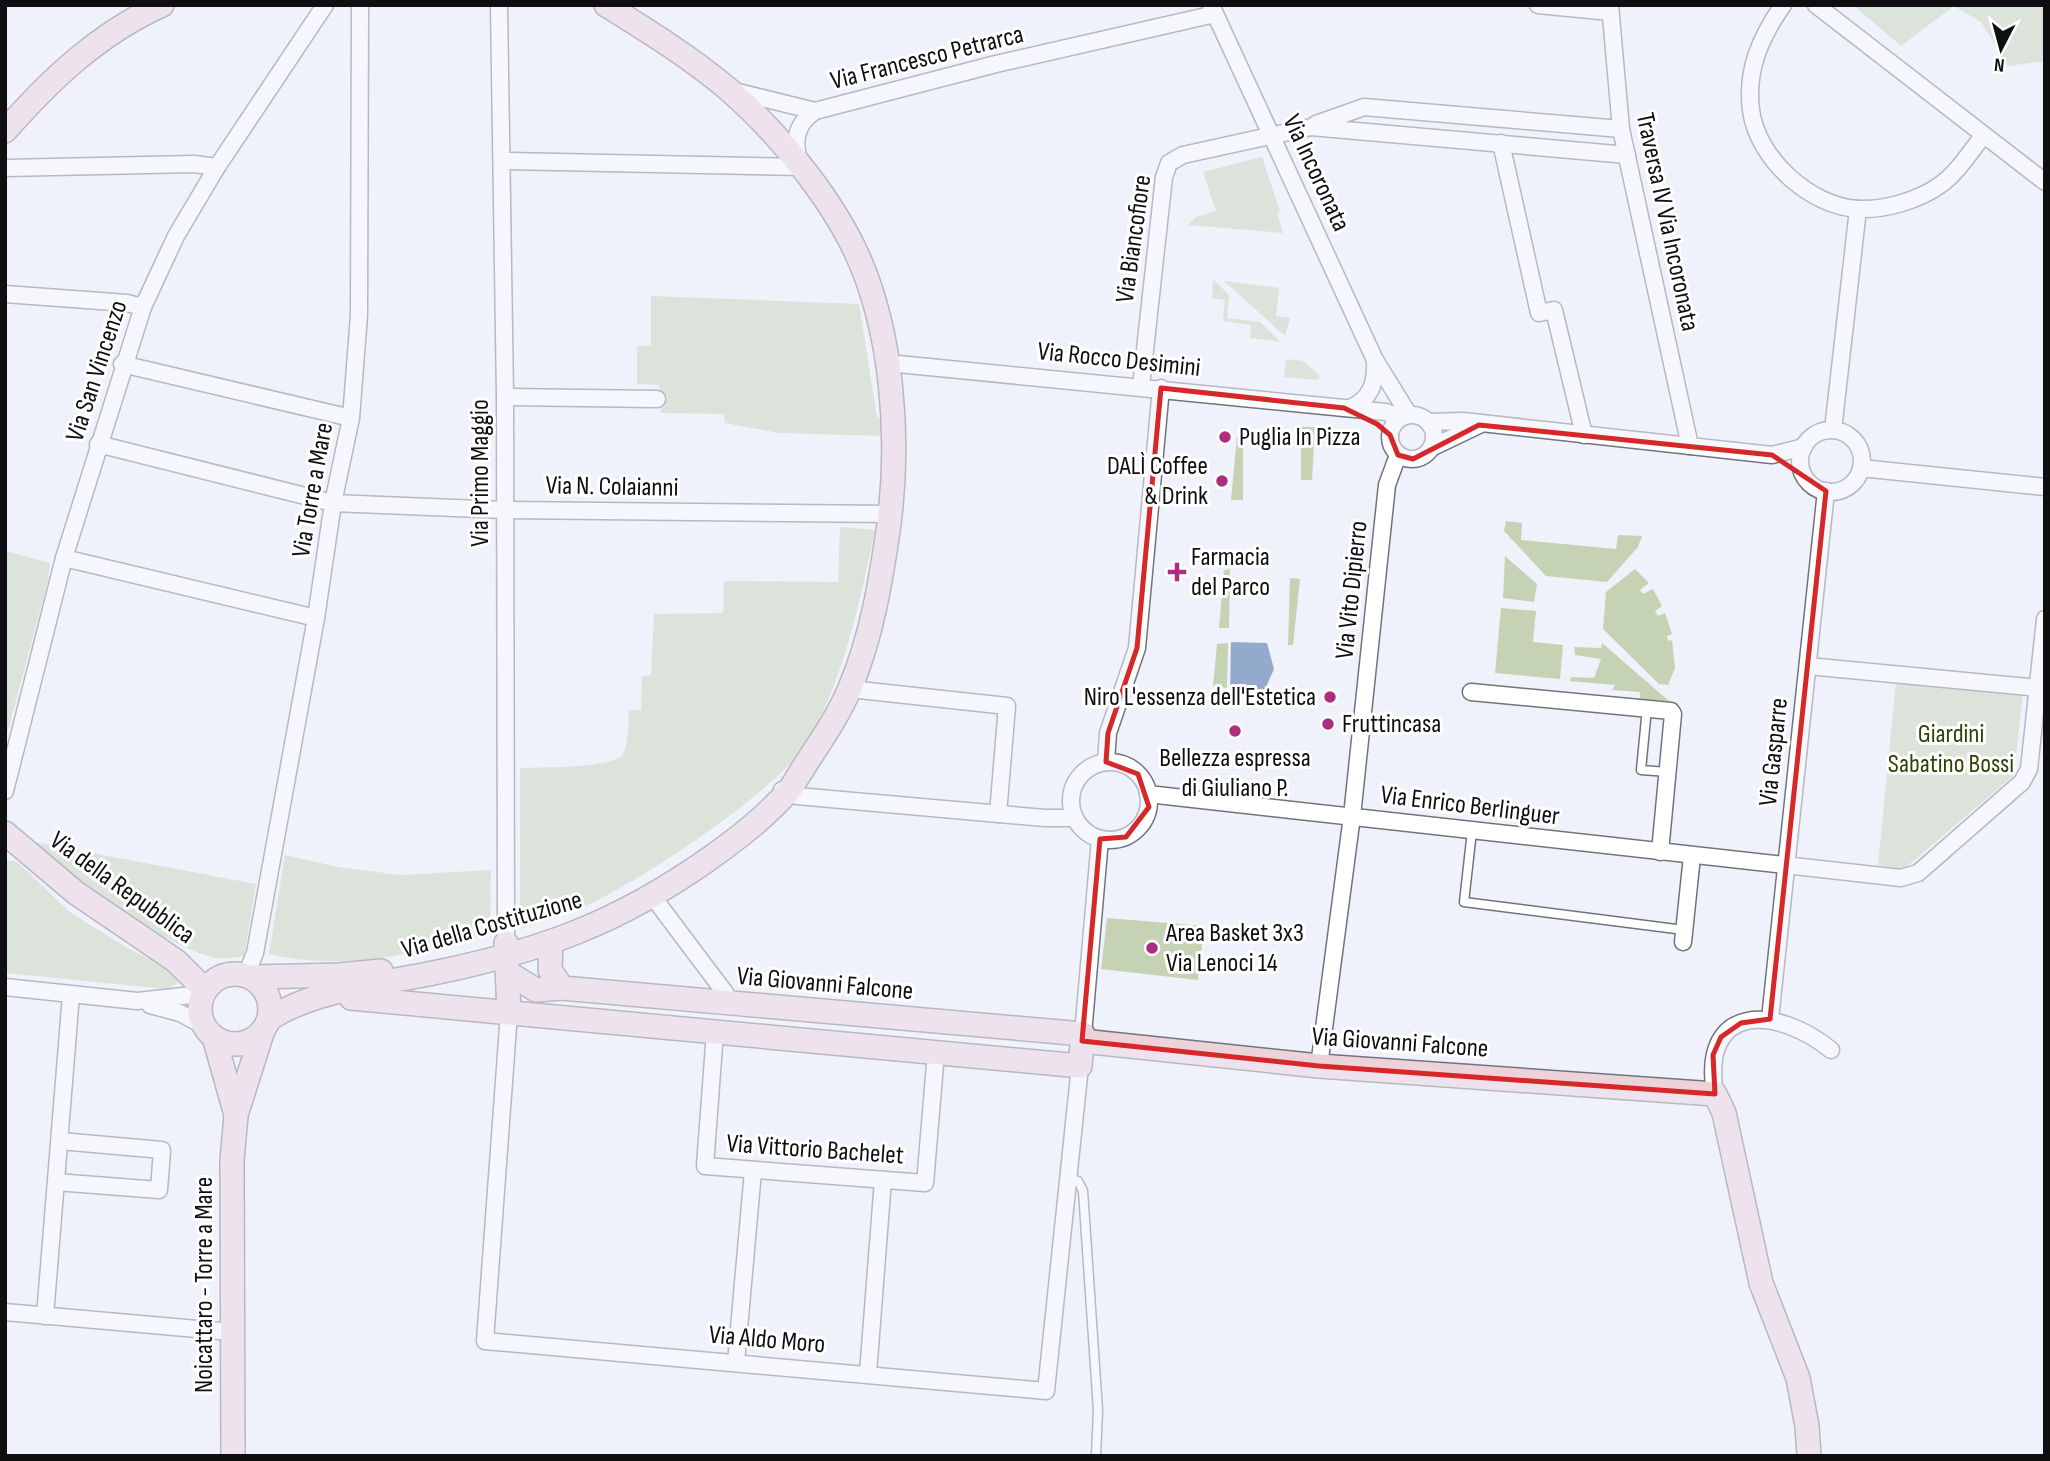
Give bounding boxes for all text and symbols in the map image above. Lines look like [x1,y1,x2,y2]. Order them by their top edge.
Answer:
north arrow [1966,14,2036,84]
street label: Via Francesco Petrarca [827,19,1027,97]
text: N [1993,52,2006,76]
street label: Via Incoronata [1276,110,1356,236]
street label: Traversa IV Via Incoronata [1629,110,1705,334]
street label: Via Biancofiore [1110,173,1158,305]
street label: Via San Vincenzo [60,297,134,445]
street label: Via Rocco Desimini [1036,336,1202,384]
street label: Via Primo Maggio [465,399,496,547]
street label: Via Torre a Mare [286,420,340,560]
place label: Puglia In Pizza [1239,422,1361,453]
marker: Puglia In Pizza [1217,429,1233,445]
place label: DALÌ Coffee & Drink [1107,451,1208,512]
street label: Via N. Colaianni [545,470,679,504]
marker: DALÌ Coffee & Drink [1214,473,1230,489]
street label: Via Vito Dipierro [1329,519,1375,661]
place label: Farmacia del Parco [1191,542,1270,603]
marker: Farmacia del Parco [1169,564,1185,580]
place label: Niro L'essenza dell'Estetica [1084,682,1316,713]
marker: Niro L'essenza dell'Estetica [1322,689,1338,705]
street label: Via Gasparre [1753,696,1795,808]
place label: Fruttincasa [1342,709,1441,740]
marker: Fruttincasa [1320,716,1336,732]
park label: Giardini Sabatino Bossi [1888,719,2014,780]
marker: Bellezza espressa di Giuliano P. [1227,723,1243,739]
place label: Bellezza espressa di Giuliano P. [1159,743,1311,804]
street label: Via Enrico Berlinguer [1379,780,1562,832]
street label: Via della Repubblica [44,825,200,951]
street label: Via della Costituzione [398,884,586,966]
place label: Area Basket 3x3 Via Lenoci 14 [1165,918,1304,979]
marker: Area Basket 3x3 Via Lenoci 14 [1144,940,1160,956]
street label: Via Giovanni Falcone [736,961,914,1007]
street label: Via Giovanni Falcone [1311,1021,1489,1065]
street label: Via Vittorio Bachelet [725,1128,905,1172]
street label: Noicattaro - Torre a Mare [189,1177,220,1393]
street label: Via Aldo Moro [707,1319,827,1361]

